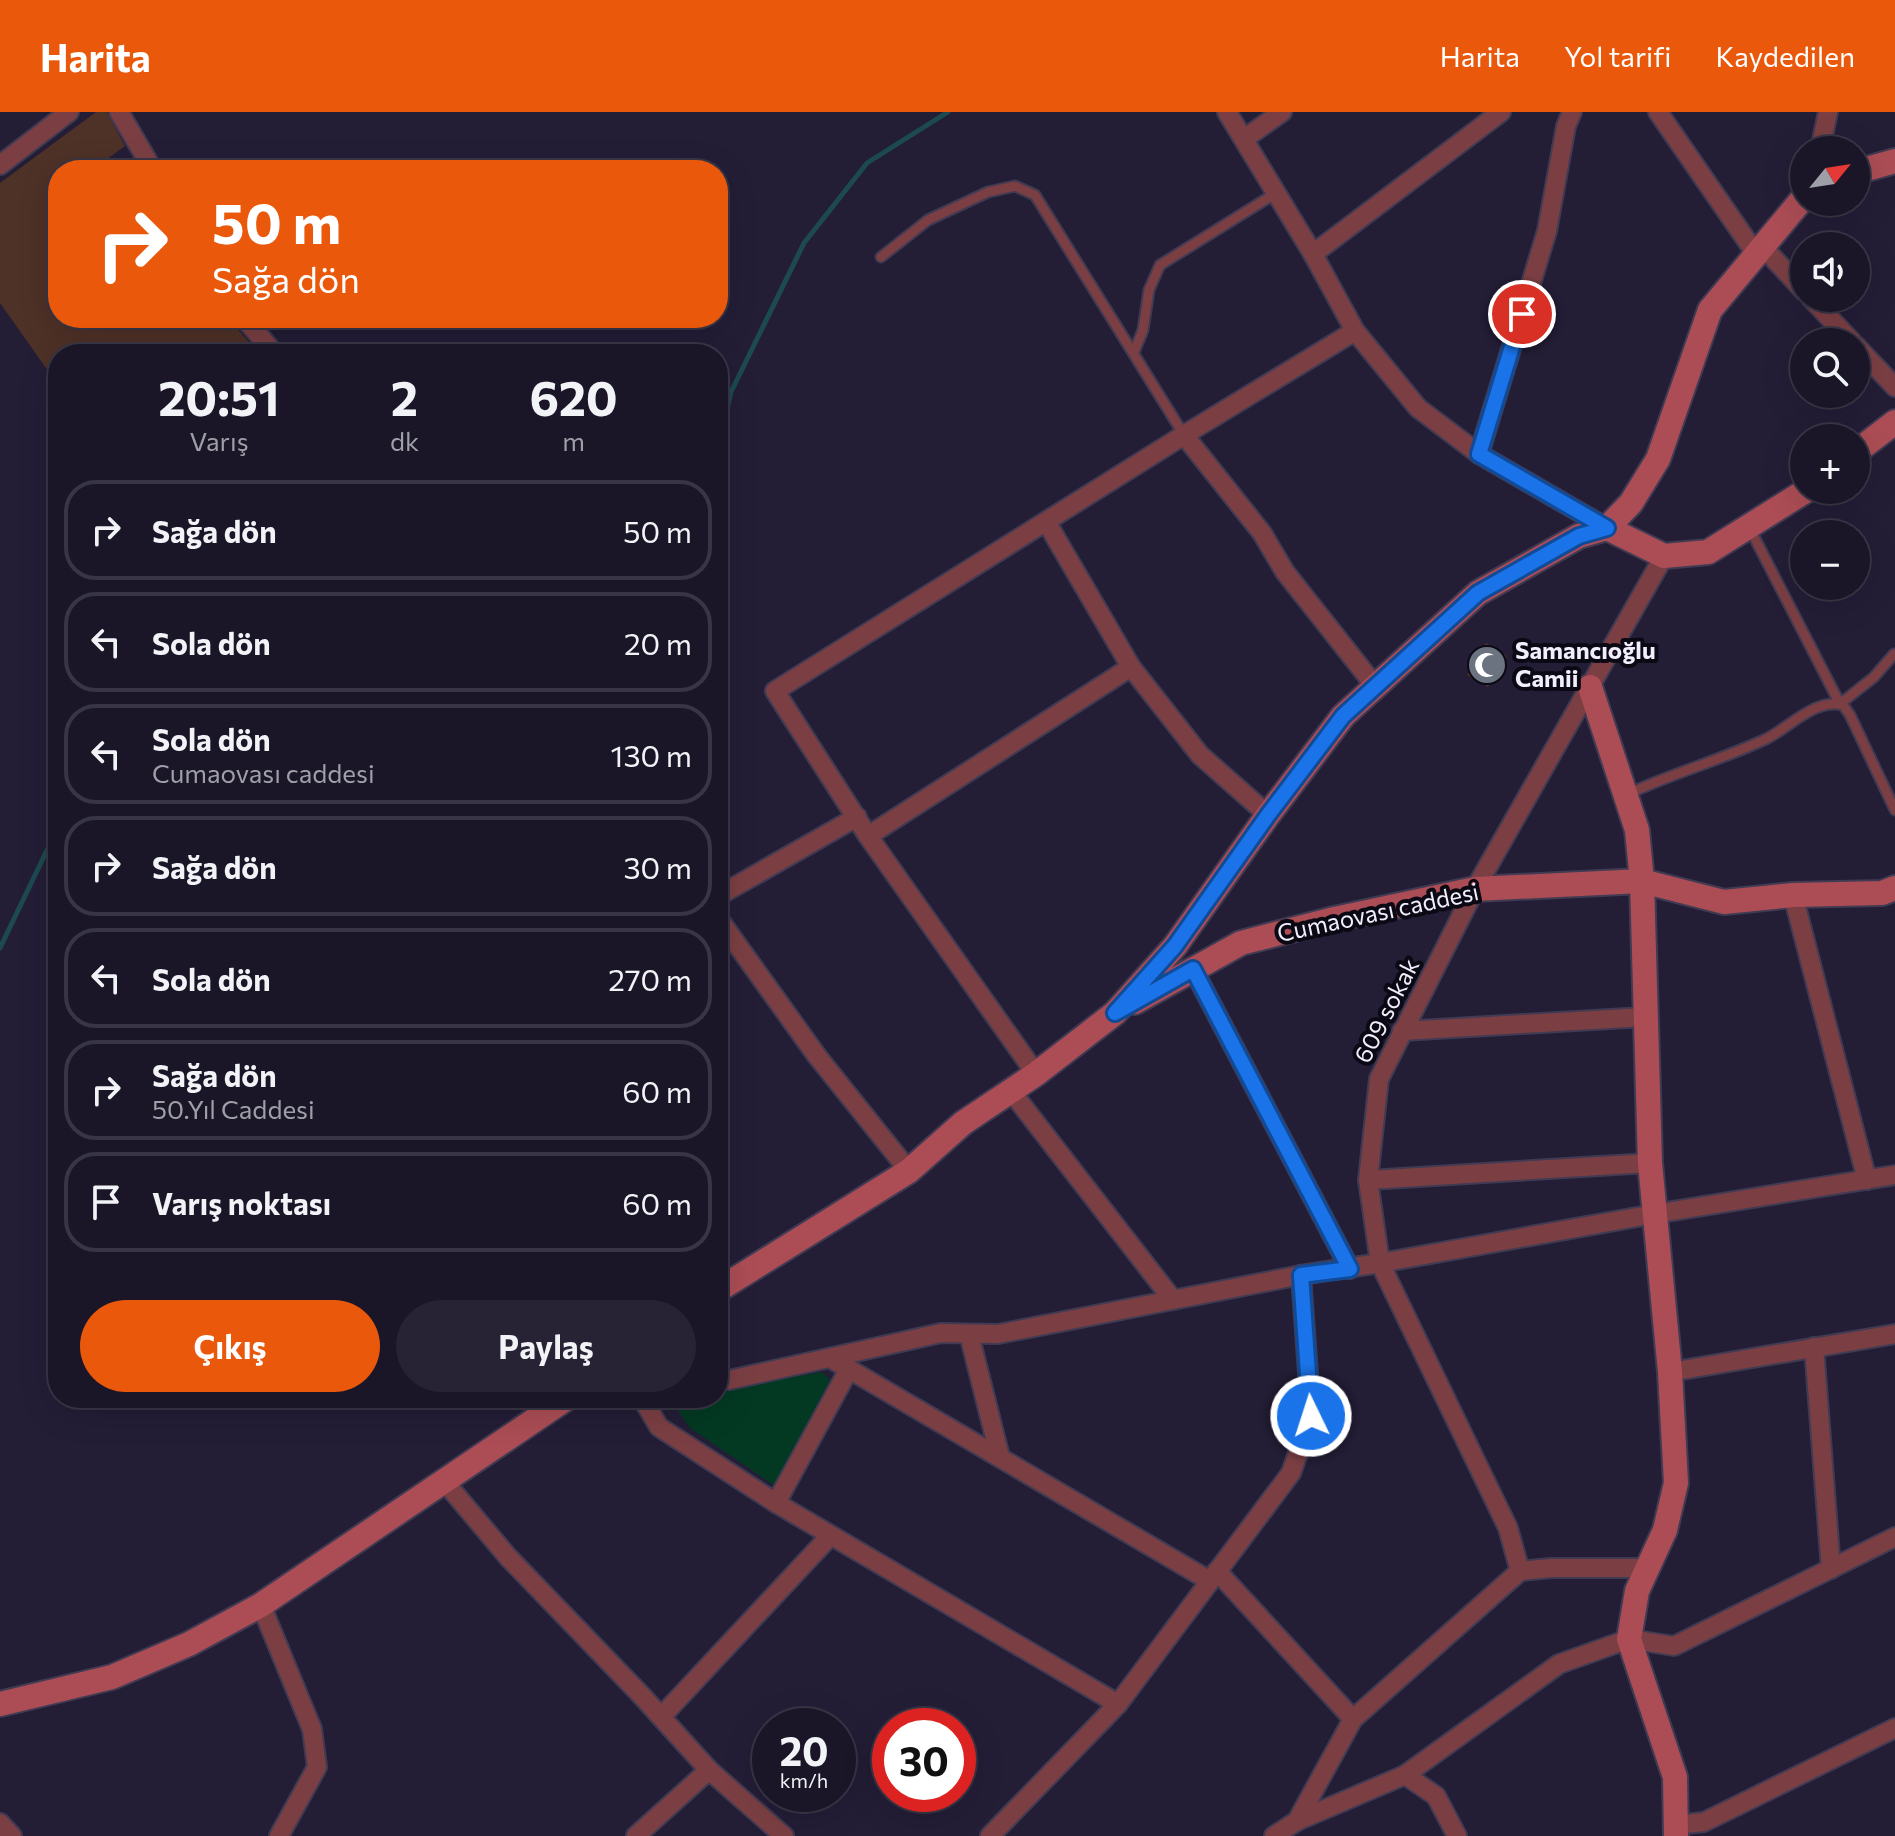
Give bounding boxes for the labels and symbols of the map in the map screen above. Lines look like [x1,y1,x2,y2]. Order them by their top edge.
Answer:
north arrow [1790,136,1870,216]
pin [1488,280,1556,348]
place label: Samancıoğlu Camii [1515,635,1656,692]
mosque icon: Samancıoğlu Camii [1466,644,1508,686]
street label: Cumaovası caddesi [1274,876,1481,947]
street label: 609 sokak [1347,953,1424,1067]
position arrow [1269,1374,1353,1458]
speed limit sign: 30 [872,1708,976,1812]

